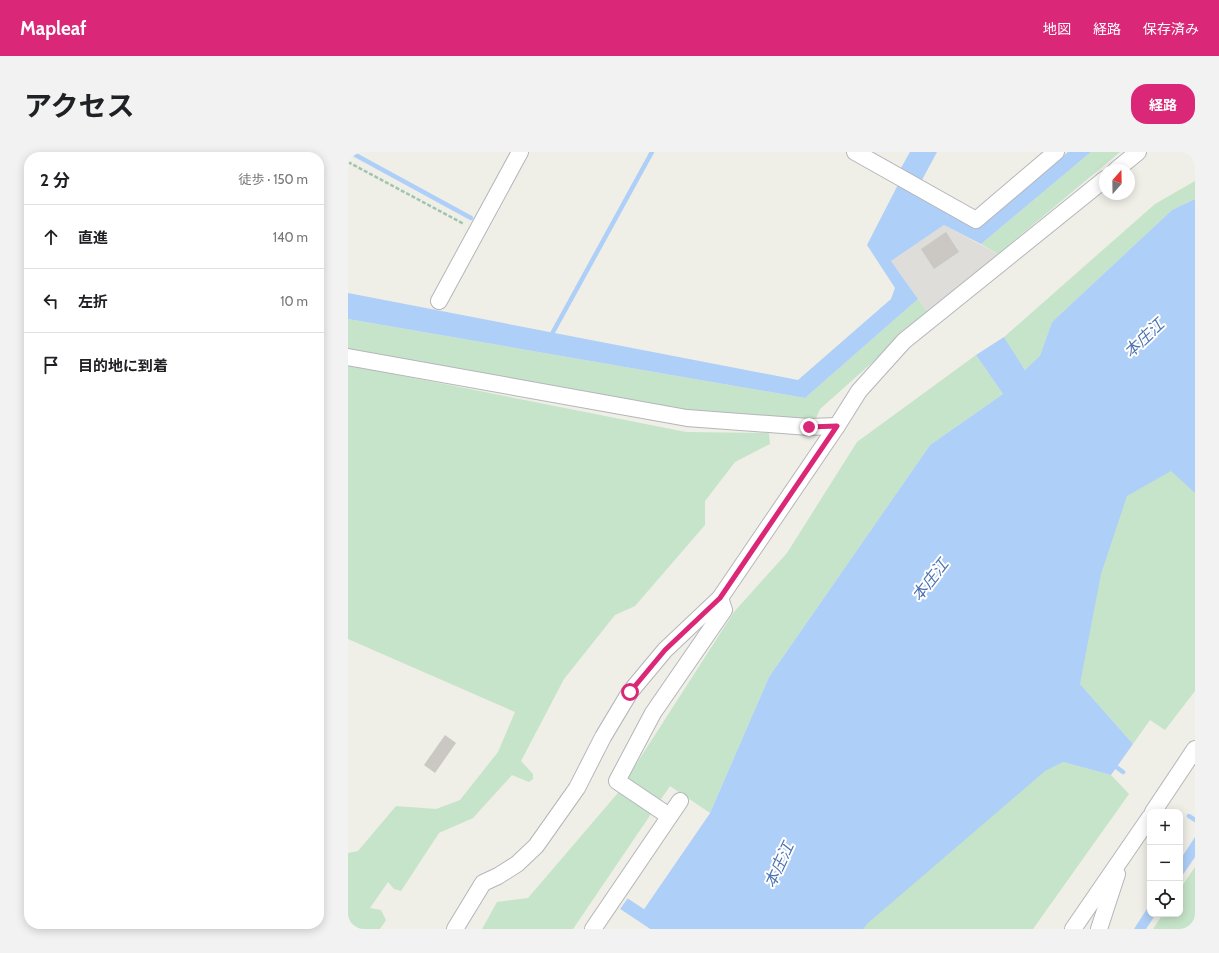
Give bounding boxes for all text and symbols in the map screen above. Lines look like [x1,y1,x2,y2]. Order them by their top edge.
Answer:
text: Mapleaf [20,17,87,40]
text: 地図 [1043,20,1071,38]
text: 経路 [1093,20,1121,38]
text: 保存済み [1143,20,1199,38]
button: 経路 [1131,84,1195,124]
text: アクセス [24,89,135,123]
north arrow [1099,164,1135,200]
text: 2 分 [40,170,70,190]
text: 徒歩 · 150 m [238,171,308,187]
icon: ahead [40,226,62,248]
text: 直進 [78,229,108,247]
text: 140 m [273,229,308,245]
icon: left [40,290,62,312]
text: 左折 [78,293,108,311]
text: 10 m [280,293,308,309]
water label: 本庄江 [1120,313,1169,361]
icon: arrive [40,354,62,376]
text: 目的地に到着 [78,357,168,375]
route end [800,418,818,436]
water label: 本庄江 [908,554,953,605]
route start [621,683,639,701]
map controls [1147,809,1183,917]
button: + [1147,809,1183,845]
water label: 本庄江 [760,837,799,891]
button: − [1147,845,1183,881]
button: locate [1147,881,1183,917]

